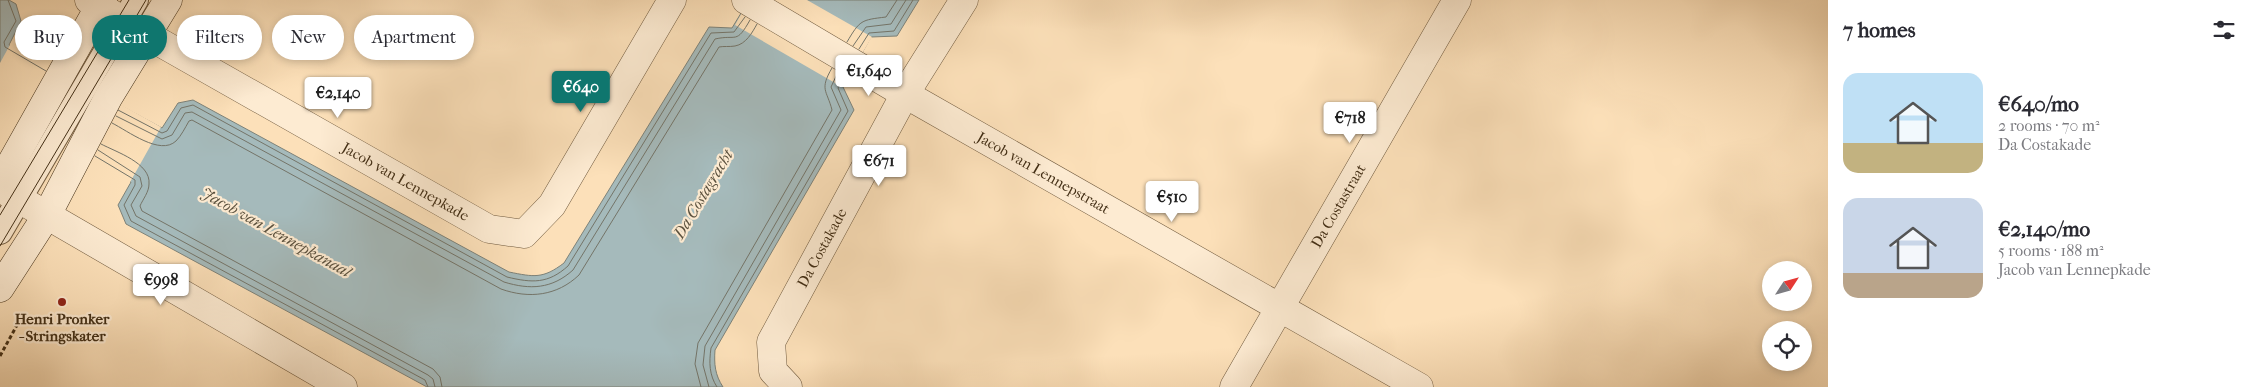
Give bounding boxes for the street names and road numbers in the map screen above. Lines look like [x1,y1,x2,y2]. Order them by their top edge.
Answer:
street label: Jacob van Lennepstraat [973,127,1113,218]
street label: Jacob van Lennepkade [338,138,473,225]
street label: Da Costastraat [1307,160,1370,251]
street label: Da Costakade [793,205,851,291]

